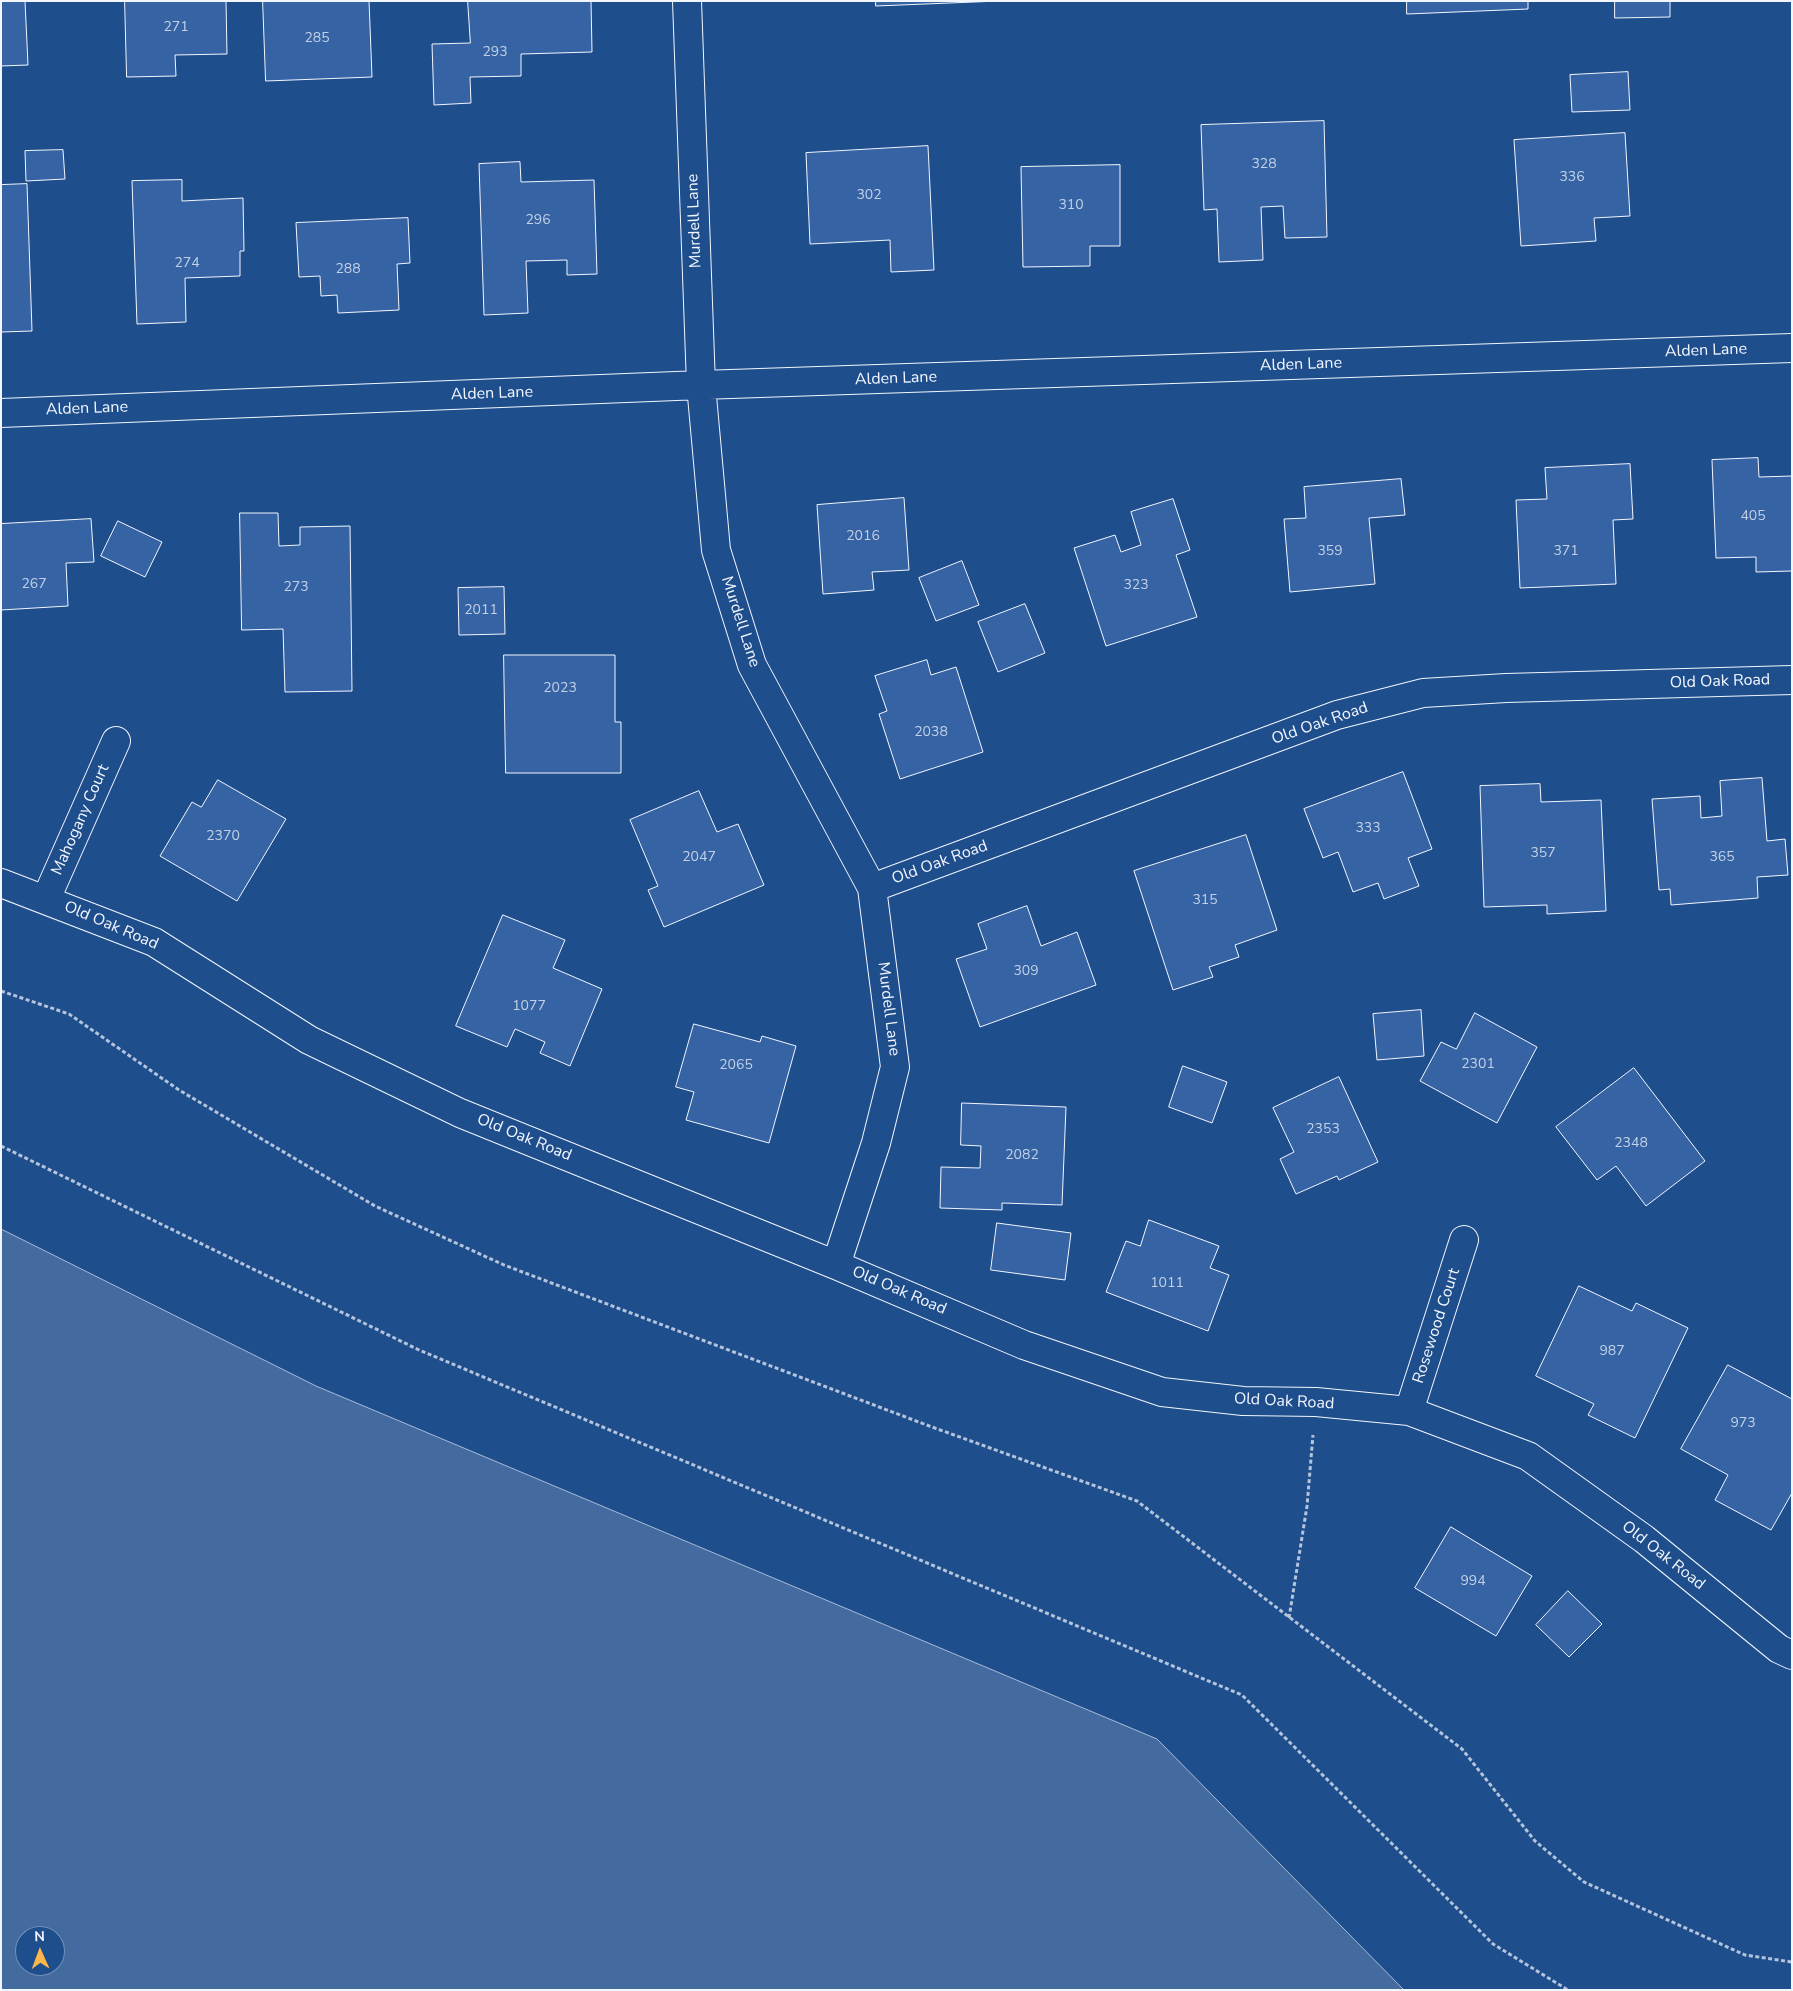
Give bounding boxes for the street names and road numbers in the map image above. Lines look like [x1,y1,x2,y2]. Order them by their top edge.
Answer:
street label: Murdell Lane [684,173,706,269]
street label: Alden Lane [1665,340,1747,362]
street label: Alden Lane [1260,354,1342,376]
street label: Alden Lane [855,368,937,390]
street label: Alden Lane [451,383,533,405]
street label: Alden Lane [46,398,128,420]
street label: Murdell Lane [716,574,764,670]
street label: Old Oak Road [1669,671,1771,693]
street label: Old Oak Road [1269,699,1371,749]
street label: Mahogany Court [48,762,114,878]
street label: Old Oak Road [890,837,990,889]
street label: Old Oak Road [61,898,161,954]
street label: Murdell Lane [873,961,903,1057]
street label: Old Oak Road [474,1110,574,1166]
street label: Old Oak Road [849,1263,949,1319]
street label: Rosewood Court [1409,1266,1465,1386]
street label: Old Oak Road [1233,1390,1335,1414]
street label: Old Oak Road [1618,1518,1708,1594]

